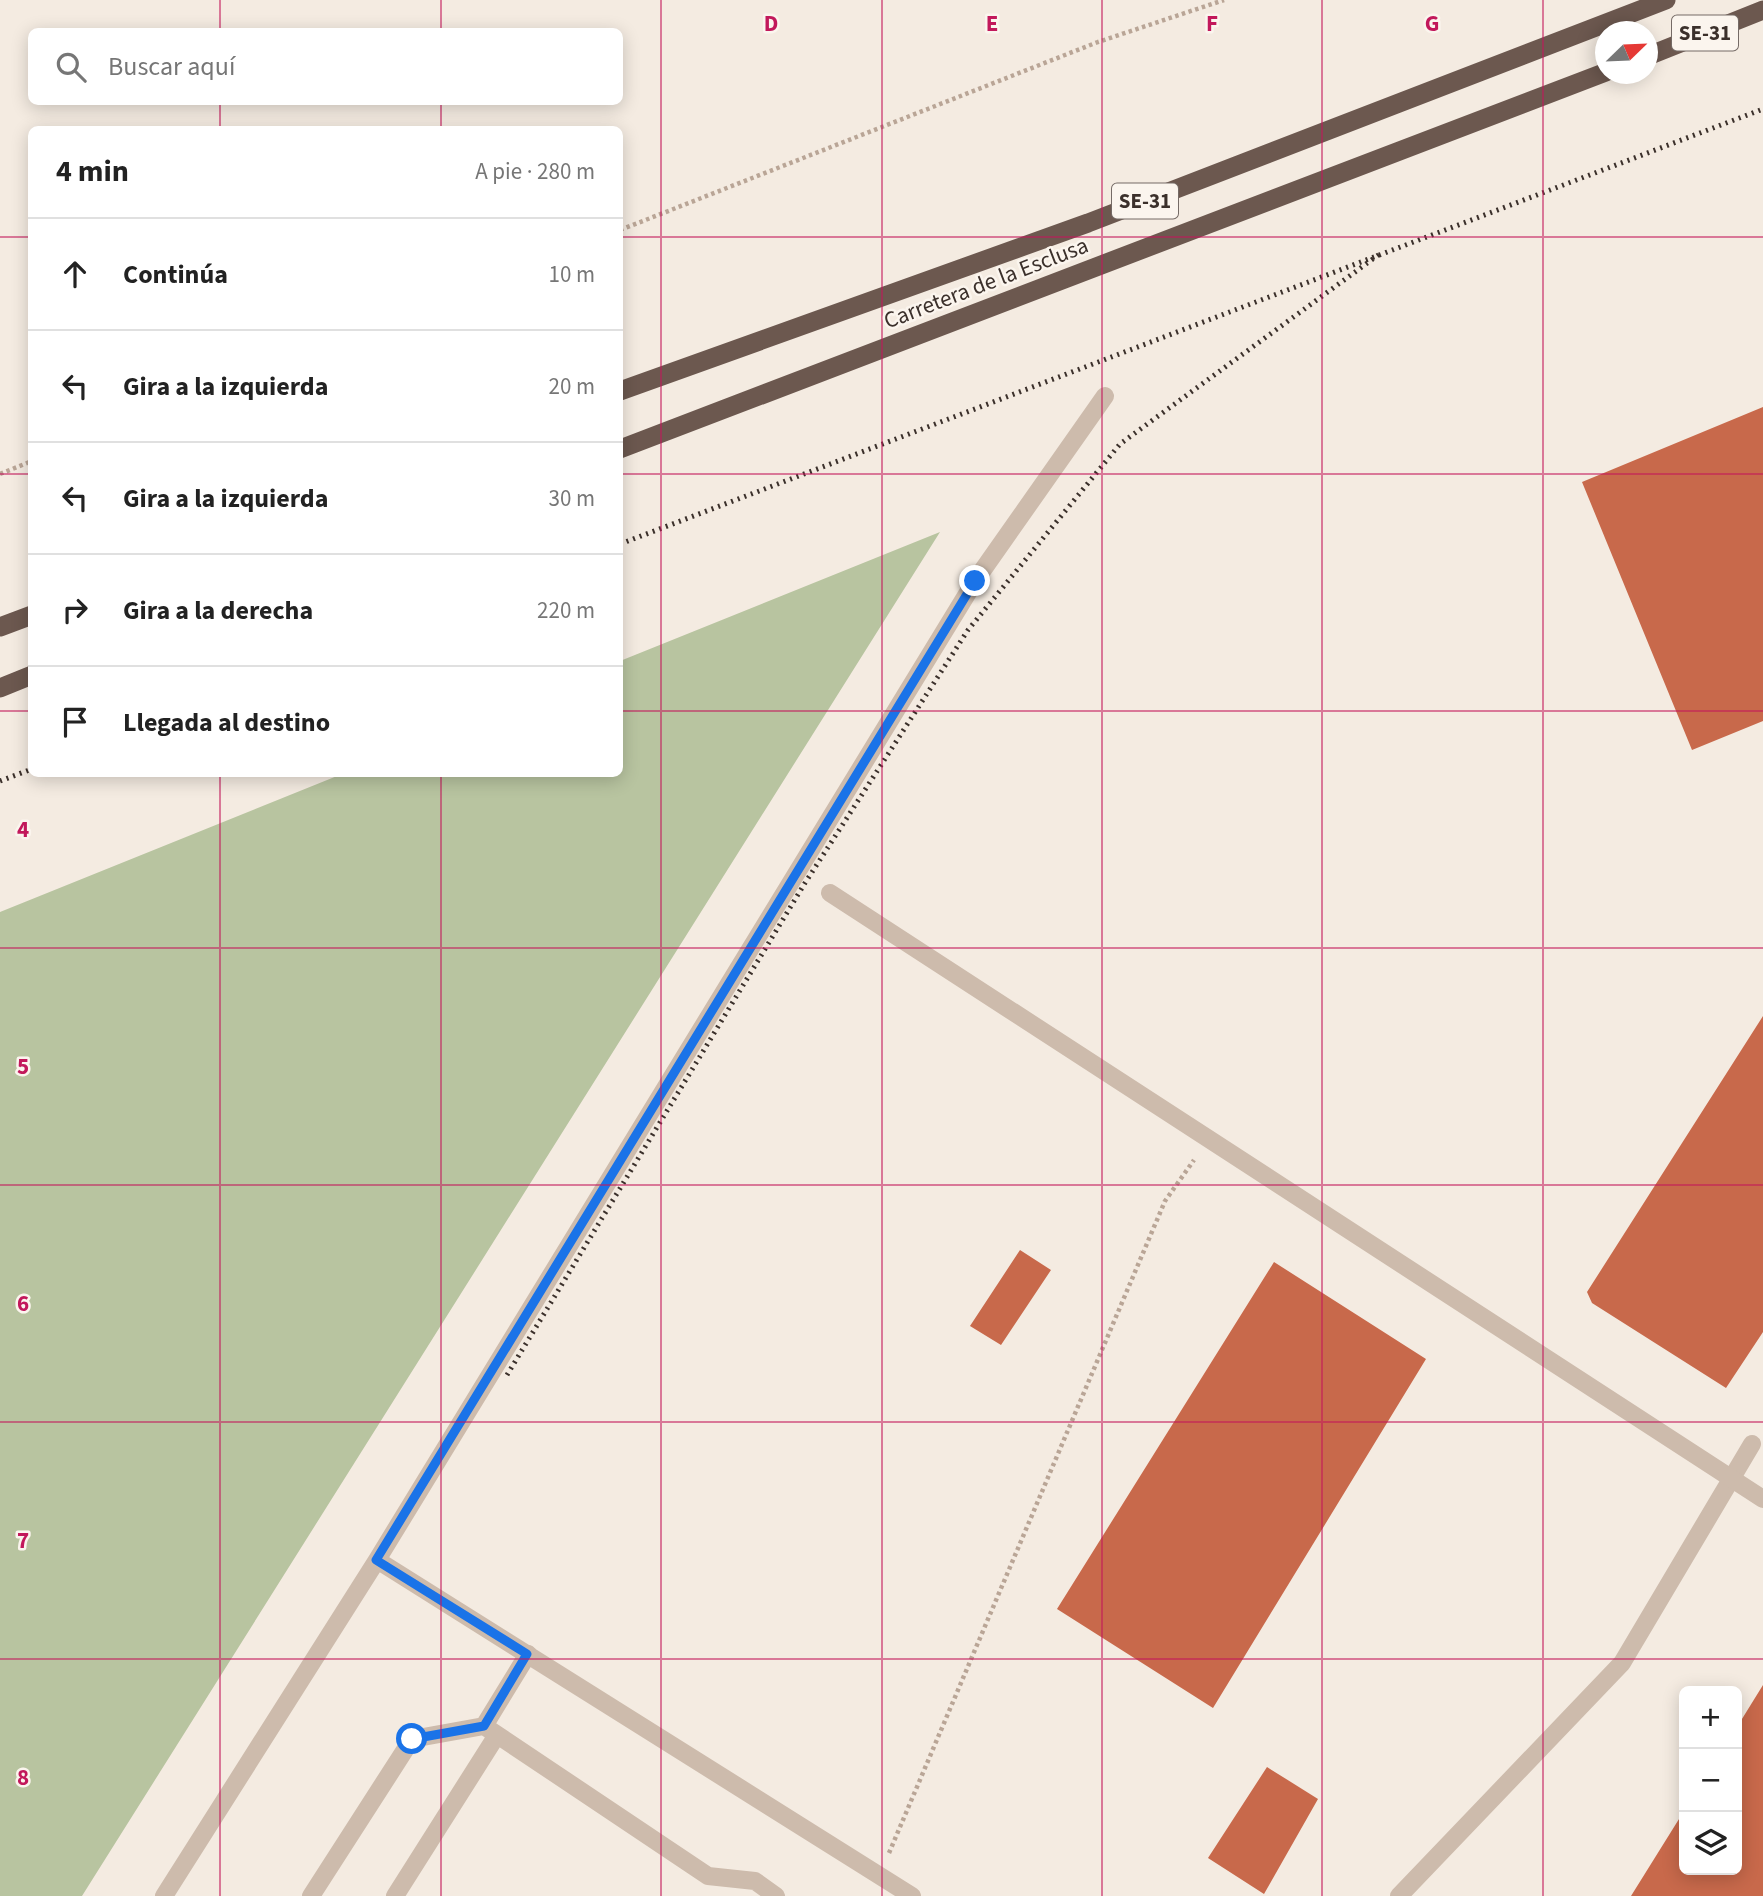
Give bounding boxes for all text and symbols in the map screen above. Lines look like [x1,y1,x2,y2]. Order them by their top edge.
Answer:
text: D [764,7,778,40]
text: E [986,7,998,40]
text: F [1206,7,1218,40]
text: G [1425,7,1439,40]
road number: SE-31 [1672,16,1738,50]
north arrow [1595,21,1658,84]
search box [28,28,623,105]
icon: search [52,48,90,86]
text: Buscar aquí [108,48,235,85]
text: 4 min [56,150,129,193]
text: A pie · 280 m [475,155,595,188]
road number: SE-31 [1112,184,1178,218]
street label: Carretera de la Esclusa [879,229,1093,337]
icon: ahead [56,255,94,293]
text: Continúa [123,256,228,293]
text: 10 m [548,258,595,291]
icon: left [56,367,94,405]
text: Gira a la izquierda [123,368,328,405]
text: 20 m [548,370,595,403]
icon: left [56,479,94,517]
text: Gira a la izquierda [123,480,328,517]
text: 30 m [548,482,595,515]
route end [959,565,990,596]
icon: right [56,591,94,629]
text: Gira a la derecha [123,592,313,629]
text: 220 m [537,594,595,627]
icon: arrive [56,703,94,741]
text: Llegada al destino [123,704,330,741]
text: 4 [17,813,29,846]
text: 5 [17,1050,29,1083]
text: 6 [17,1287,29,1320]
text: 7 [17,1524,29,1557]
map controls [1679,1686,1742,1875]
button: + [1679,1686,1742,1749]
route start [396,1723,427,1754]
button: − [1679,1749,1742,1812]
text: 8 [17,1761,29,1794]
button: layers [1679,1812,1742,1875]

